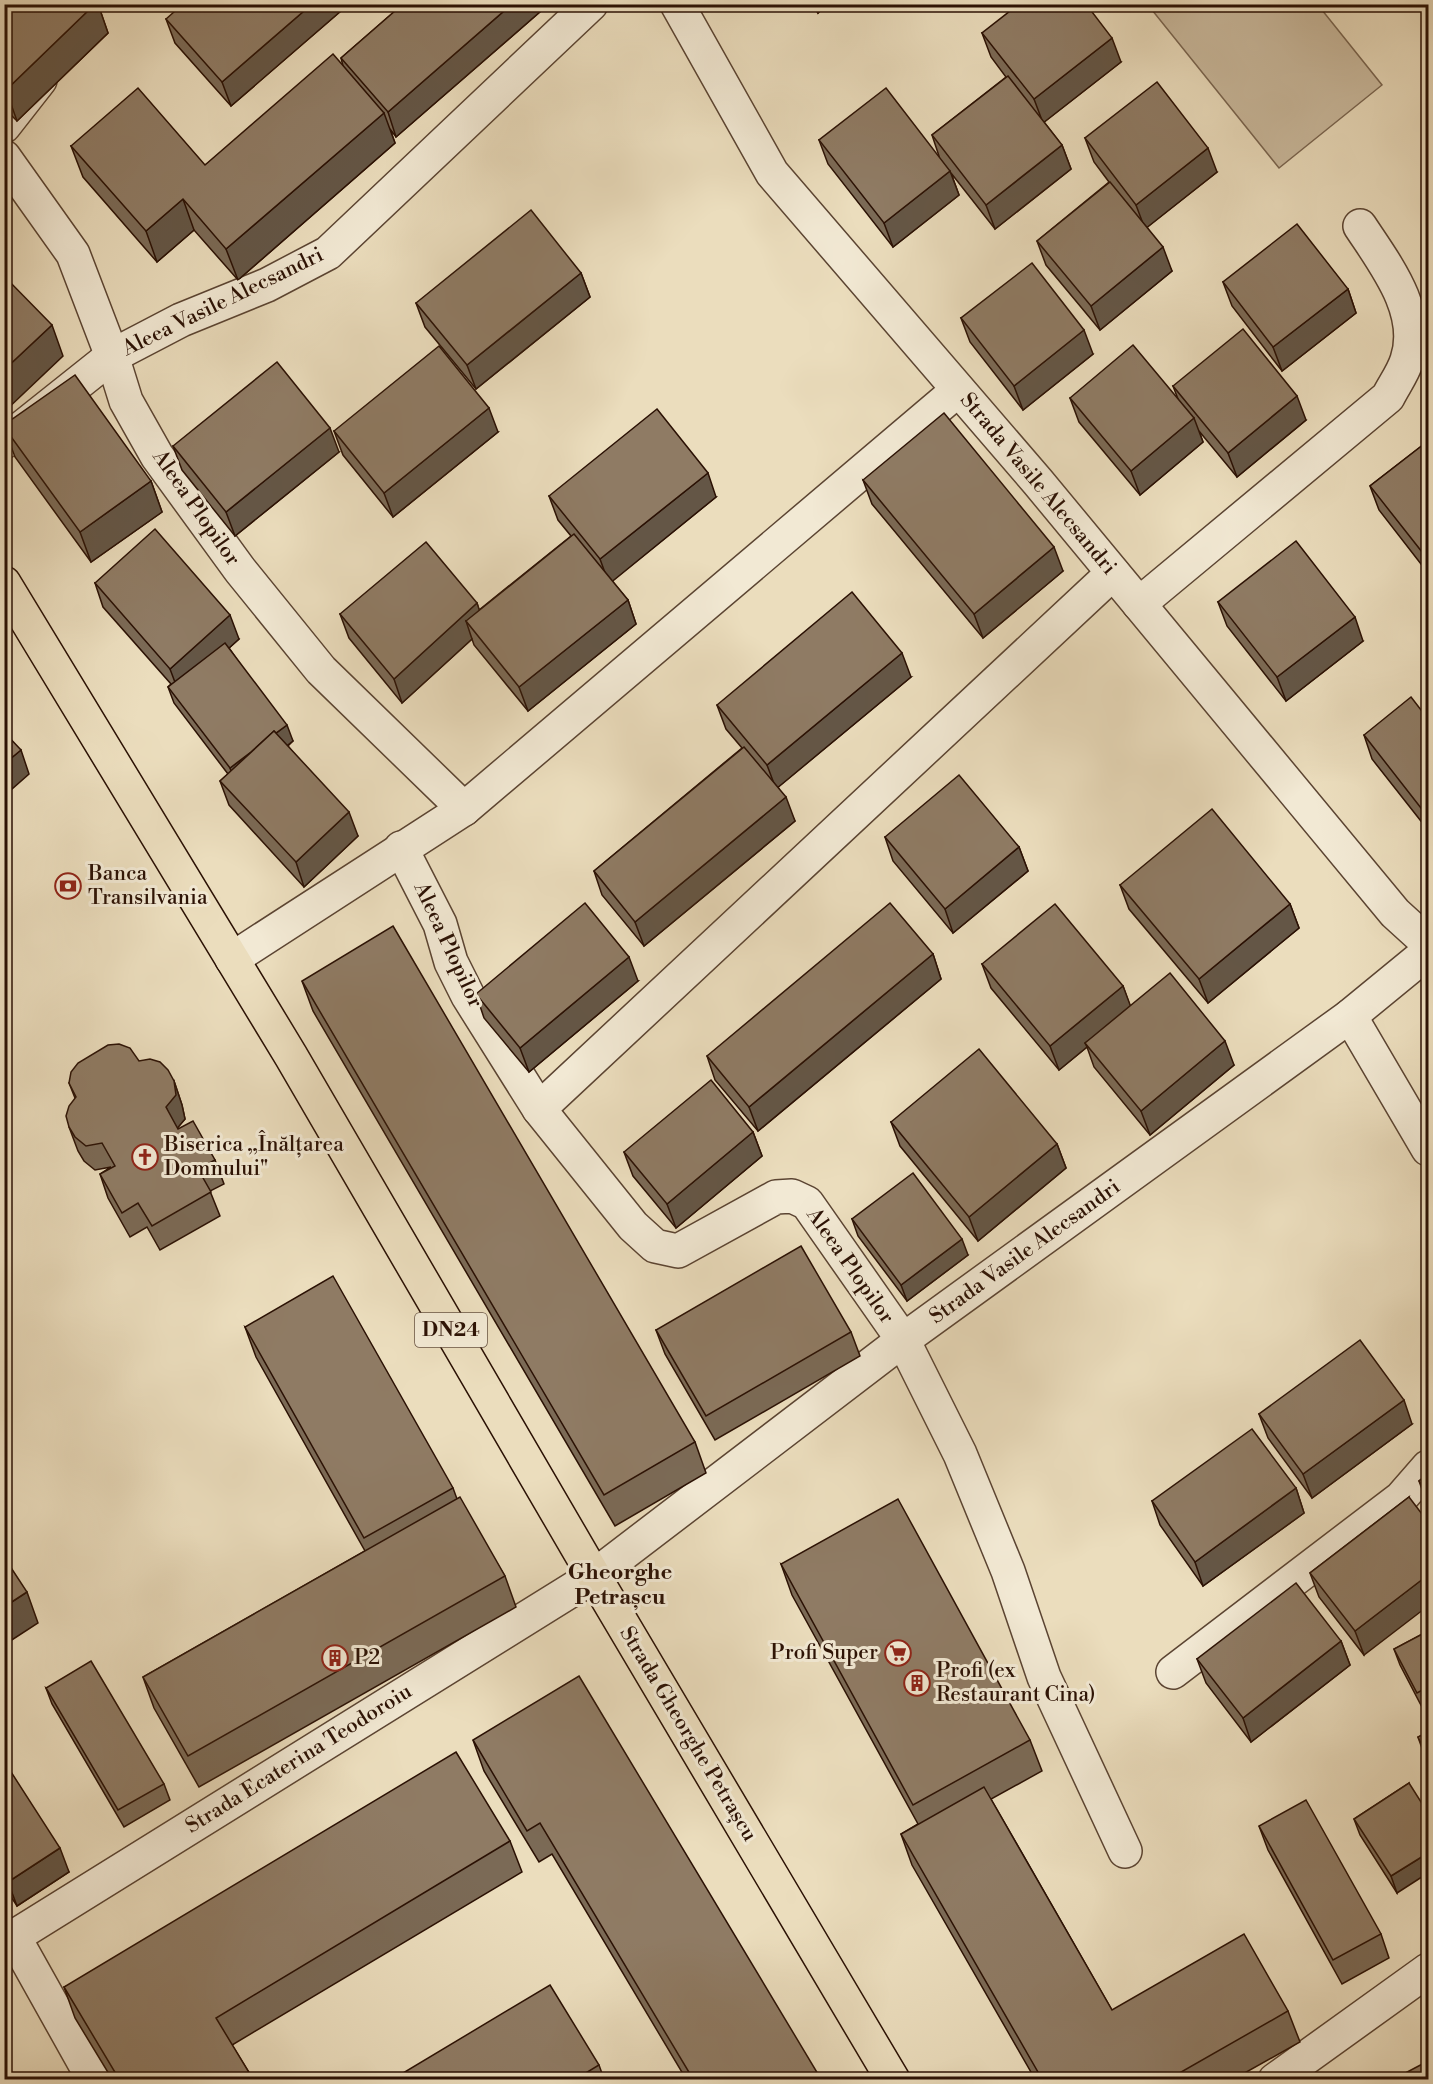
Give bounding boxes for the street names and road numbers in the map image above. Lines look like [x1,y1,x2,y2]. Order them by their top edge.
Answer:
street label: Aleea Vasile Alecsandri [117,242,328,362]
street label: Strada Vasile Alecsandri [954,388,1122,580]
street label: Aleea Plopilor [146,444,245,571]
street label: Aleea Plopilor [407,877,488,1012]
street label: Strada Vasile Alecsandri [924,1174,1126,1330]
street label: Aleea Plopilor [800,1202,899,1329]
road number: DN24 [415,1313,487,1347]
street label: Strada Gheorghe Petrașcu [613,1622,763,1846]
street label: Strada Ecaterina Teodoroiu [181,1679,417,1839]

